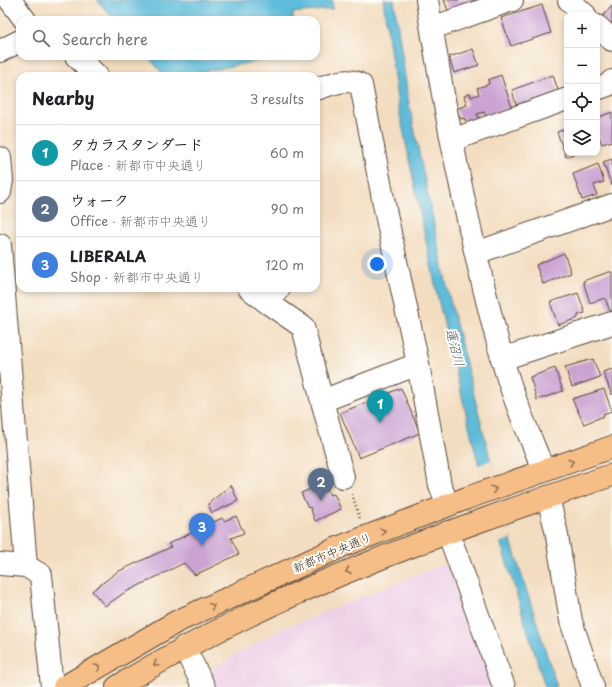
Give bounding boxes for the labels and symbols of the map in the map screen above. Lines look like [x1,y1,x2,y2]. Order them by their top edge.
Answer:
your location [367,254,387,274]
water label: 蓮沼川 [442,326,470,368]
pin: 1 [367,390,393,423]
one-way arrow [567,458,574,466]
pin: 2 [308,468,334,501]
one-way arrow [490,485,497,493]
pin: 3 [189,513,215,546]
street label: 新都市中央通り [290,527,374,577]
one-way arrow [379,527,386,535]
one-way arrow [345,566,352,574]
one-way arrow [209,602,216,610]
one-way arrow [153,659,160,666]
one-way arrow [94,664,101,672]

